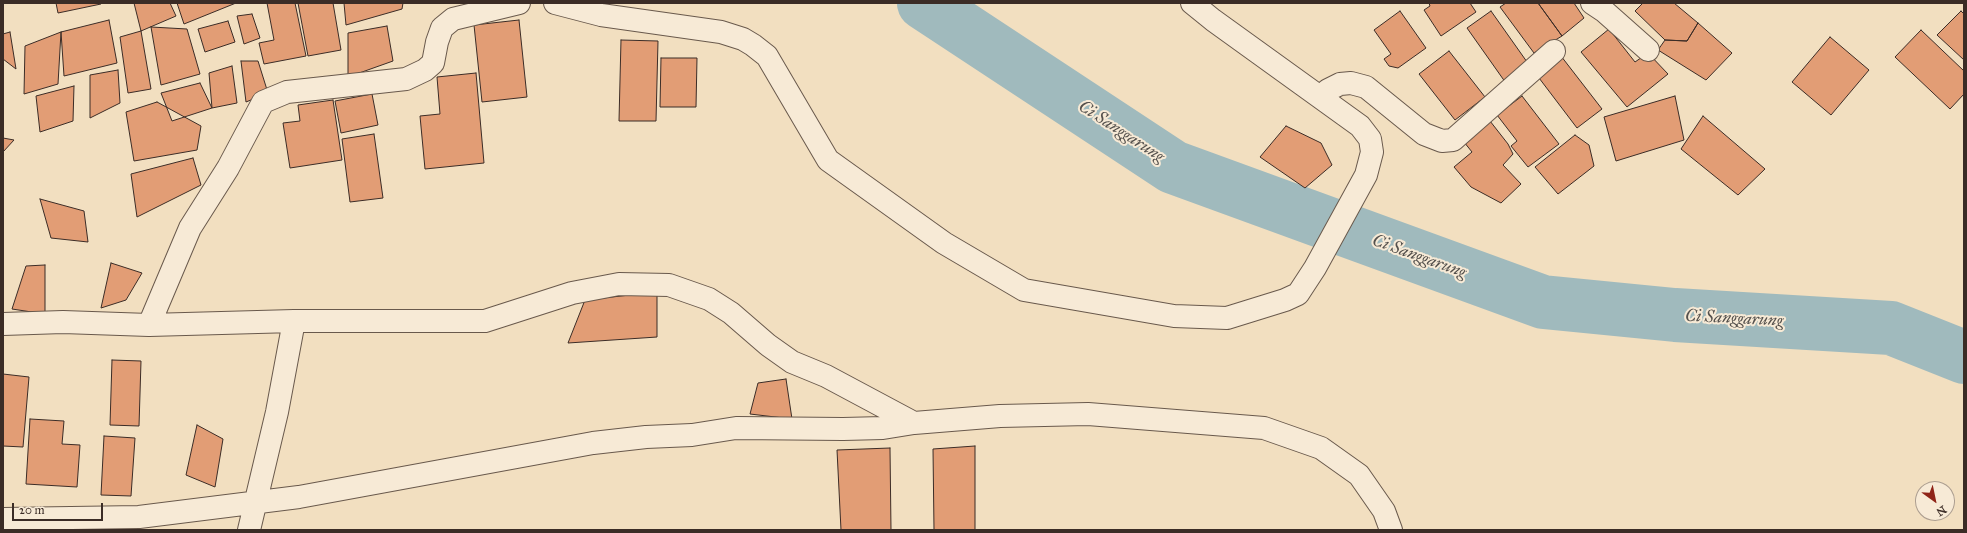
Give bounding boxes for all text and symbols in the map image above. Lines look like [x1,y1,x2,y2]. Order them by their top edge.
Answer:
water label: Ci Sanggarung [1074,97,1168,167]
water label: Ci Sanggarung [1369,231,1469,283]
water label: Ci Sanggarung [1684,306,1784,332]
north arrow [1915,481,1955,521]
scale bar [14,495,105,521]
text: 20 m [19,503,45,517]
text: N [1934,503,1949,519]

